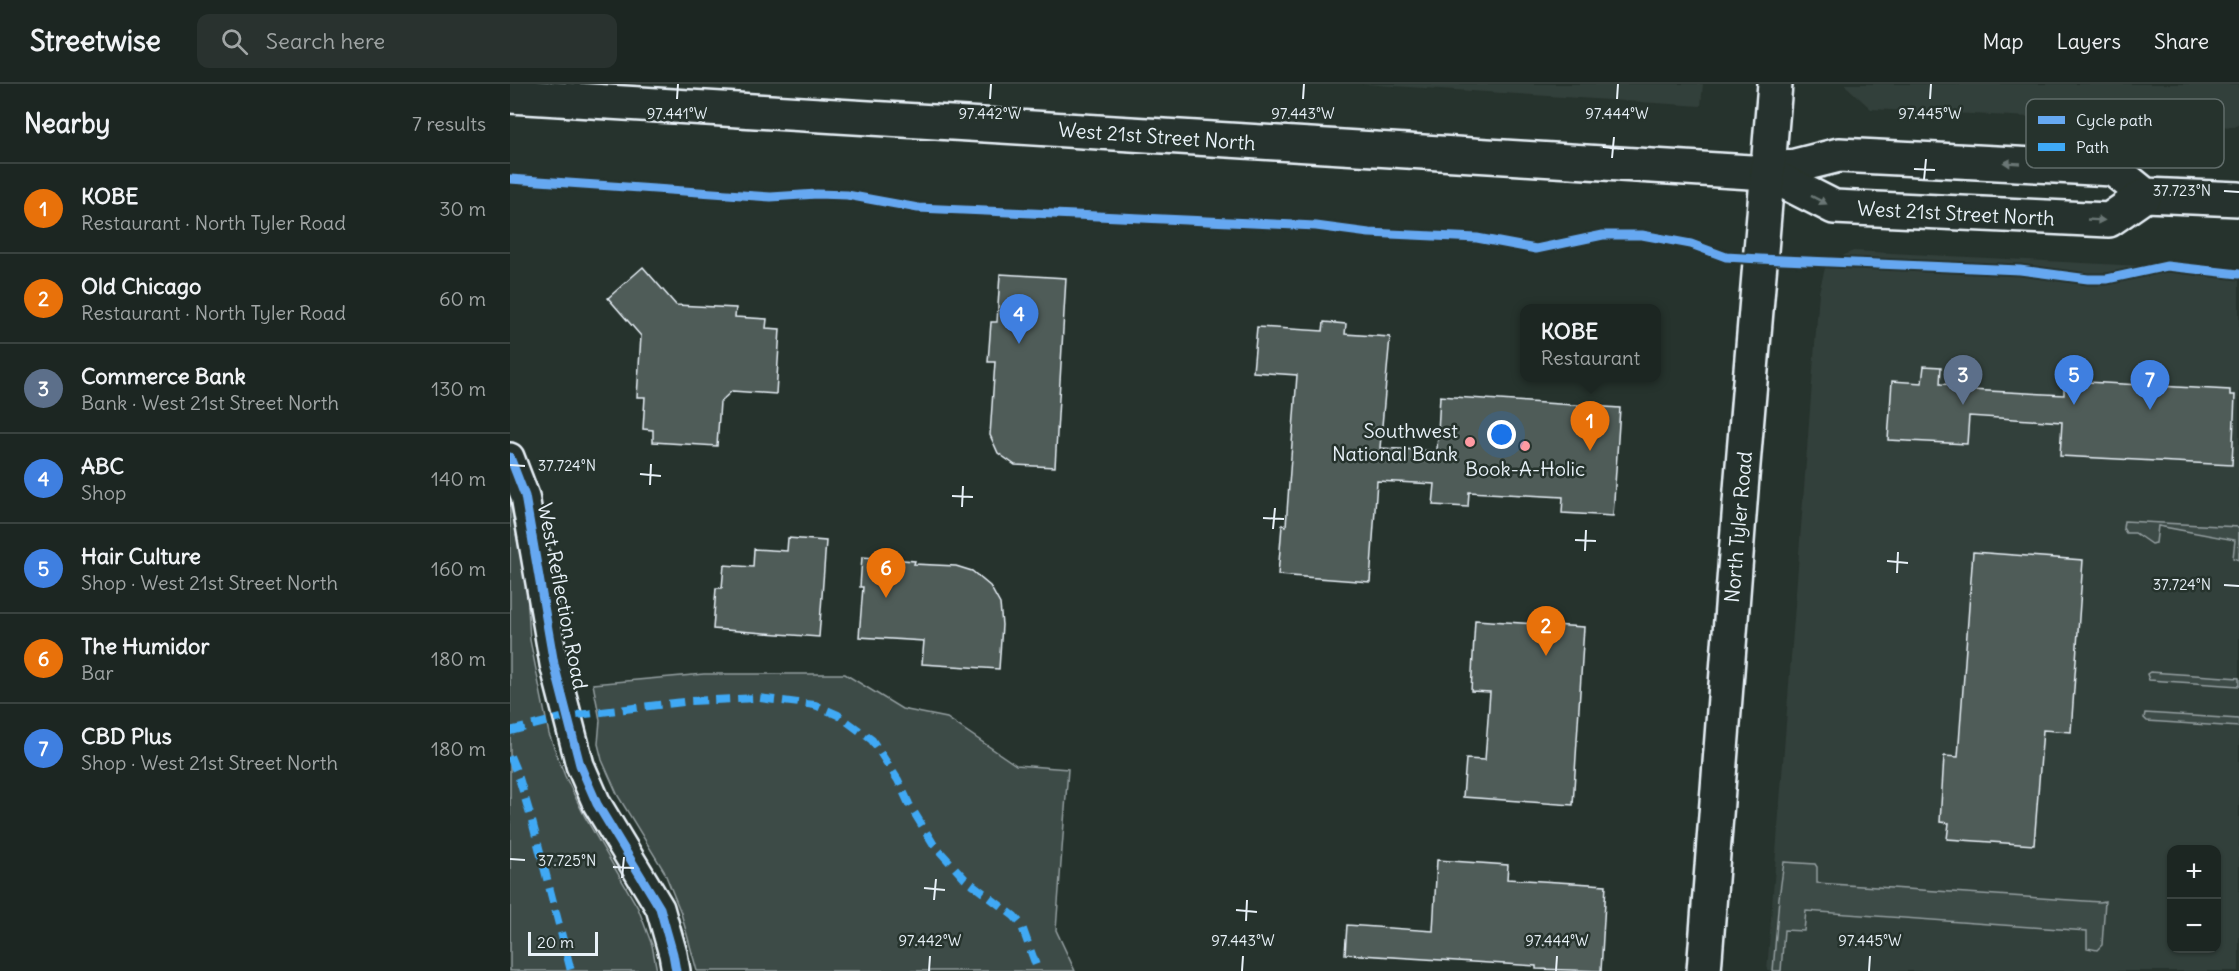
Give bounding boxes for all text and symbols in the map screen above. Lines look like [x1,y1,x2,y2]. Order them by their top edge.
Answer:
search box [197,14,617,68]
text: Streetwise [30,23,161,59]
icon: search [218,25,251,58]
text: Search here [266,27,385,55]
text: Map [1983,28,2023,55]
text: Layers [2056,28,2121,55]
text: Share [2154,28,2209,55]
legend [2026,99,2224,168]
text: 97.441°W [647,104,708,123]
text: 97.442°W [958,104,1022,123]
text: 97.443°W [1271,104,1335,123]
text: 97.444°W [1585,104,1649,123]
text: 97.445°W [1898,104,1962,123]
text: Nearby [24,107,110,140]
text: Cycle path [2076,110,2152,130]
text: 7 results [412,111,486,136]
street label: West 21st Street North [1057,117,1257,155]
text: Path [2076,137,2109,157]
one-way arrow [2003,159,2022,168]
text: 37.723°N [2153,181,2211,200]
text: KOBE [81,182,138,210]
one-way arrow [1811,195,1828,205]
street label: West 21st Street North [1857,195,2055,231]
text: 1 [40,196,47,221]
text: 30 m [439,196,486,221]
text: Restaurant · North Tyler Road [81,210,346,235]
one-way arrow [2087,215,2106,224]
text: Old Chicago [81,272,201,300]
text: 2 [38,286,49,311]
text: 60 m [439,286,486,311]
pin: 4 [1000,294,1038,344]
text: Restaurant · North Tyler Road [81,300,346,325]
popup [1520,304,1661,382]
text: KOBE [1541,317,1598,345]
text: Restaurant [1541,345,1640,370]
pin: 3 [1944,356,1982,405]
pin: 5 [2054,356,2094,405]
pin: 7 [2130,360,2170,410]
text: Commerce Bank [81,362,246,390]
text: 3 [38,376,49,401]
text: 130 m [431,376,486,401]
text: Bank · West 21st Street North [81,390,339,415]
pin: 1 [1570,402,1610,451]
place label: Southwest National Bank [1332,418,1458,466]
your location [1487,420,1516,449]
marker: Southwest National Bank [1463,435,1477,449]
marker: Book-A-Holic [1518,439,1532,453]
street label: North Tyler Road [1719,450,1757,604]
text: ABC [81,452,124,480]
text: 37.724°N [538,456,596,475]
place label: Book-A-Holic [1465,456,1585,481]
text: 4 [38,466,49,491]
text: 140 m [431,466,486,491]
text: Shop [81,480,126,505]
street label: West Reflection Road [533,501,593,692]
text: Hair Culture [81,542,201,570]
pin: 6 [866,548,905,598]
text: 5 [38,556,49,581]
text: 160 m [431,556,486,581]
text: Shop · West 21st Street North [81,570,338,595]
text: 37.724°N [2153,575,2211,594]
pin: 2 [1526,606,1566,656]
text: The Humidor [81,632,209,660]
text: 6 [38,646,49,671]
text: 180 m [431,646,486,671]
text: Bar [81,660,114,685]
text: CBD Plus [81,722,172,750]
text: 7 [39,736,48,761]
text: 180 m [431,736,486,761]
text: Shop · West 21st Street North [81,750,338,775]
map controls [2167,845,2221,953]
button: + [2167,845,2221,899]
text: 37.725°N [538,851,596,870]
button: − [2167,899,2221,953]
scale bar [528,929,598,956]
text: 97.442°W [898,931,962,950]
text: 97.443°W [1211,931,1275,950]
text: 97.444°W [1525,931,1589,950]
text: 97.445°W [1838,931,1902,950]
text: 20 m [537,932,574,952]

